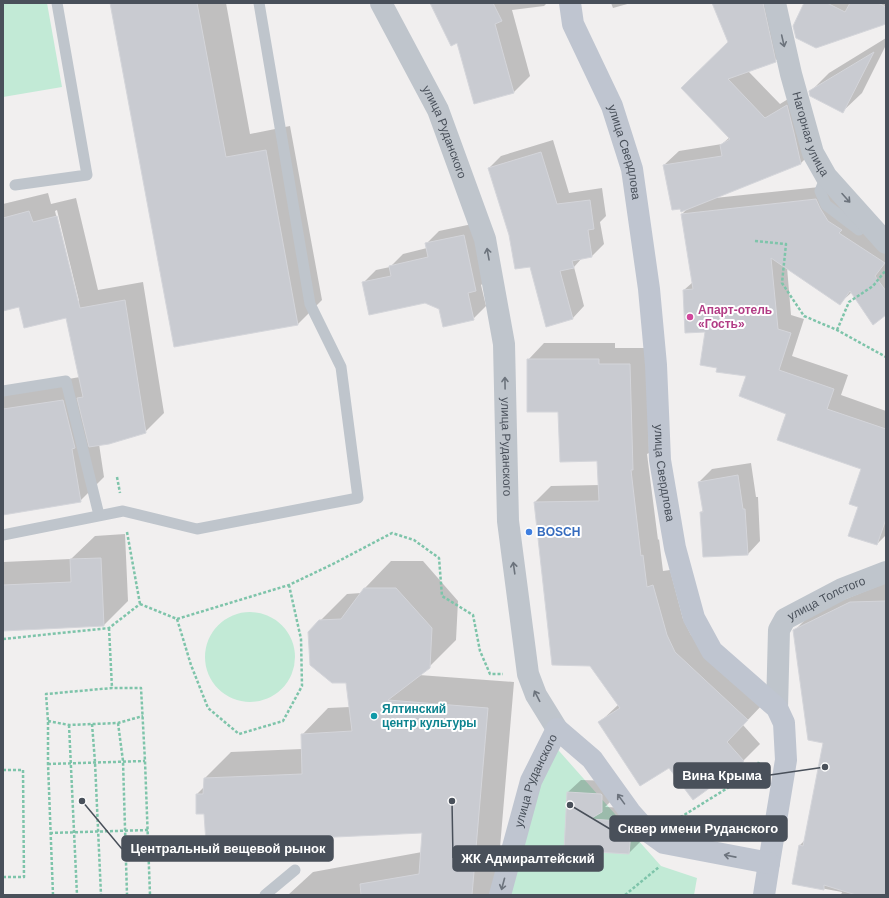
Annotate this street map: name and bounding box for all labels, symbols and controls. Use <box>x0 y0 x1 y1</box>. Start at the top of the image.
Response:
one-way arrow <box>780 34 788 47</box>
street label: улица Руданского <box>419 83 469 181</box>
street label: Нагорная улица <box>789 90 832 179</box>
street label: улица Свердлова <box>605 103 643 201</box>
one-way arrow <box>841 193 851 203</box>
one-way arrow <box>483 248 491 261</box>
place label: Апарт-отель «Гость» <box>698 303 772 331</box>
marker: Апарт-отель «Гость» <box>685 312 695 322</box>
one-way arrow <box>501 377 508 390</box>
street label: улица Руданского <box>498 397 514 497</box>
street label: улица Свердлова <box>652 424 677 523</box>
place label: BOSCH <box>537 525 580 539</box>
marker: BOSCH <box>524 527 534 537</box>
one-way arrow <box>510 562 518 575</box>
street label: улица Толстого <box>785 573 868 623</box>
one-way arrow <box>533 690 540 702</box>
place label: Ялтинский центр культуры <box>382 702 477 730</box>
marker: Ялтинский центр культуры <box>369 711 379 721</box>
street label: улица Руданского <box>512 732 560 829</box>
callout: Вина Крыма <box>674 763 770 788</box>
text: Вина Крыма <box>682 768 763 783</box>
one-way arrow <box>617 794 625 805</box>
callout: Сквер имени Руданского <box>610 816 787 841</box>
text: Сквер имени Руданского <box>618 821 778 836</box>
callout: Центральный вещевой рынок <box>122 836 333 861</box>
text: Центральный вещевой рынок <box>130 841 326 856</box>
callout: ЖК Адмиралтейский <box>453 846 603 871</box>
text: ЖК Адмиралтейский <box>460 851 595 866</box>
one-way arrow <box>724 851 737 859</box>
one-way arrow <box>499 877 506 890</box>

